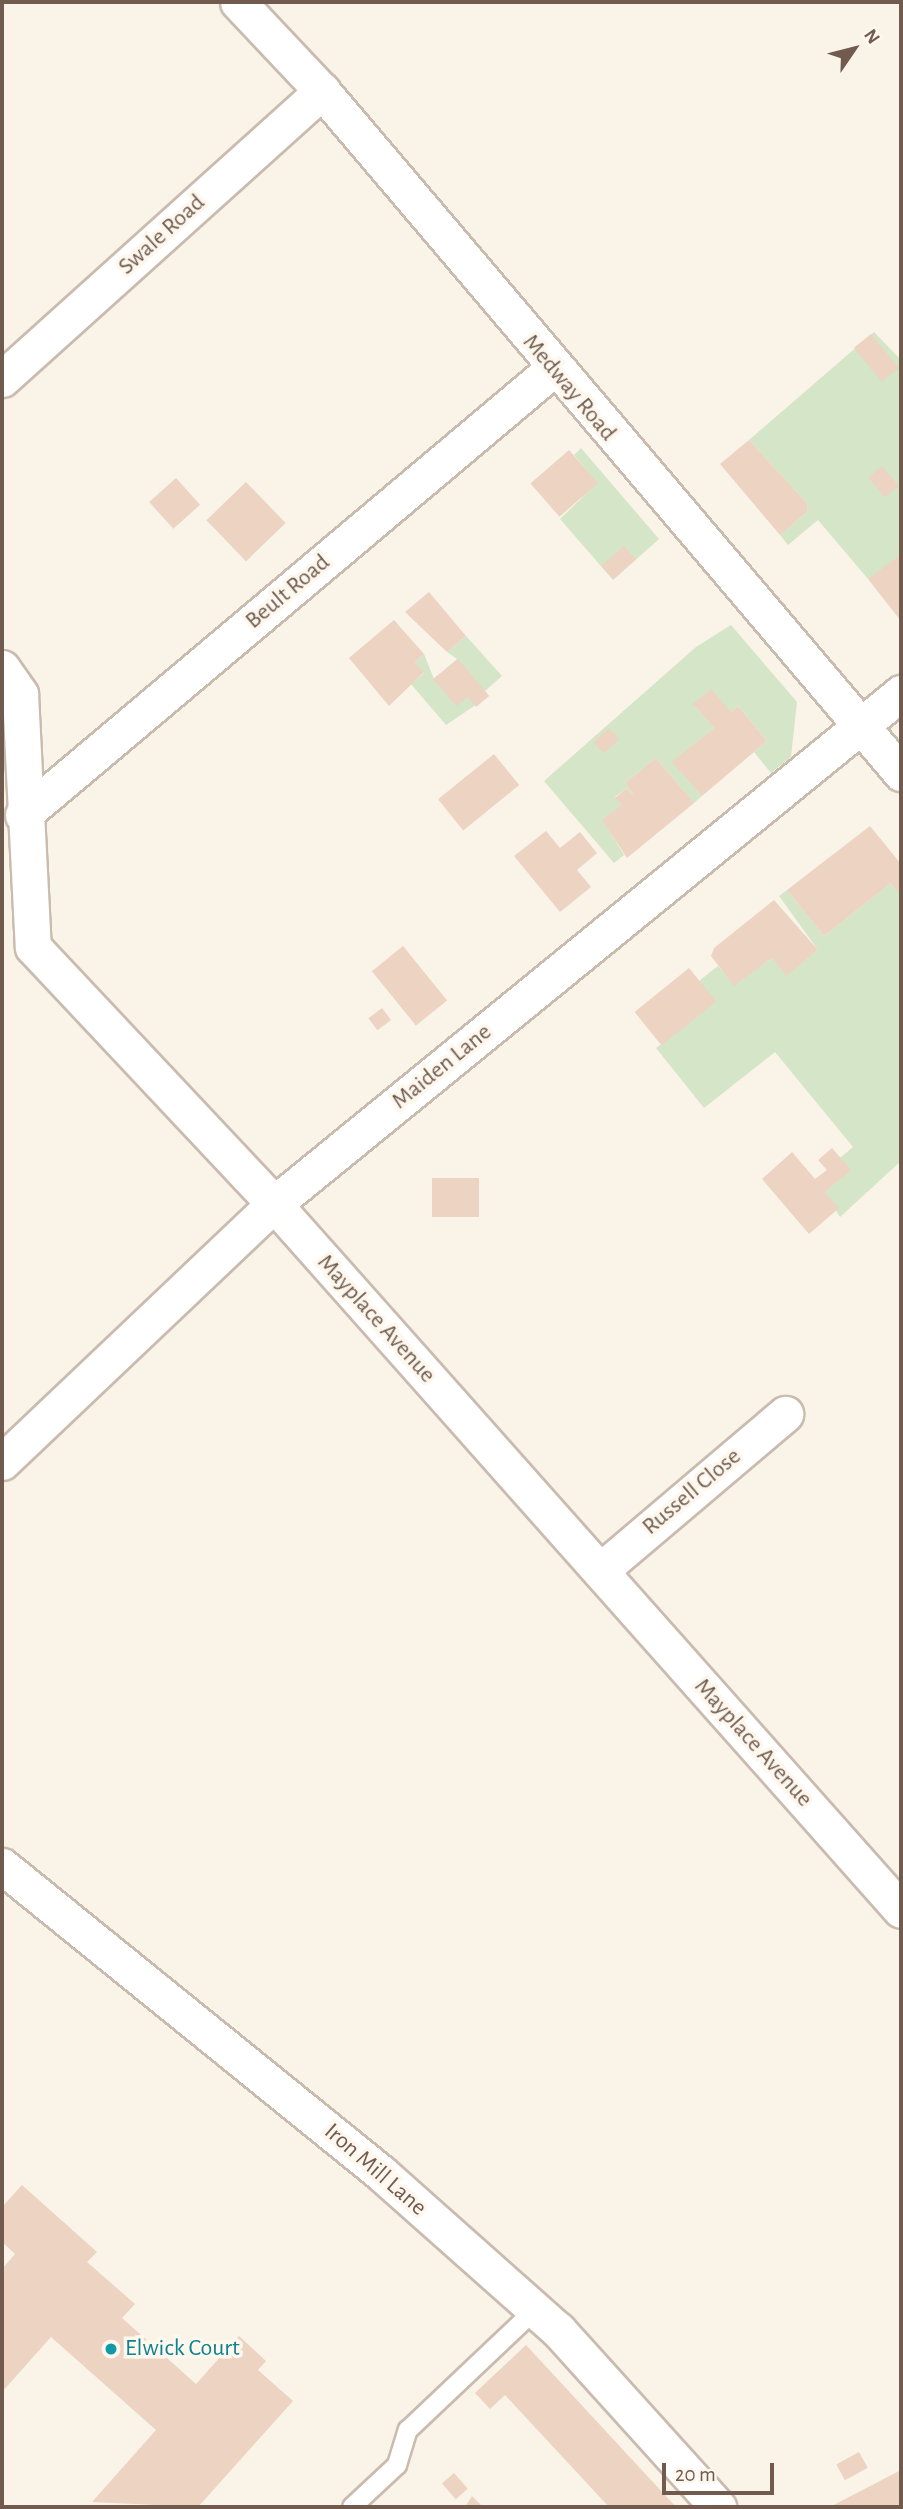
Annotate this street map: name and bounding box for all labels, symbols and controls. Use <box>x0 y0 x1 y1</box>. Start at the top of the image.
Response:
north arrow <box>819 14 889 84</box>
text: N <box>860 26 883 48</box>
street label: Swale Road <box>113 189 211 281</box>
street label: Medway Road <box>516 329 622 447</box>
street label: Beult Road <box>240 548 336 636</box>
street label: Maiden Lane <box>386 1018 498 1116</box>
street label: Mayplace Avenue <box>311 1249 441 1389</box>
street label: Russell Close <box>637 1442 747 1542</box>
street label: Mayplace Avenue <box>688 1673 818 1813</box>
street label: Iron Mill Lane <box>318 2118 432 2222</box>
place label: Elwick Court <box>125 2335 240 2363</box>
marker: Elwick Court <box>103 2341 119 2357</box>
scale bar <box>665 2450 777 2494</box>
text: 20 m <box>675 2464 716 2485</box>

